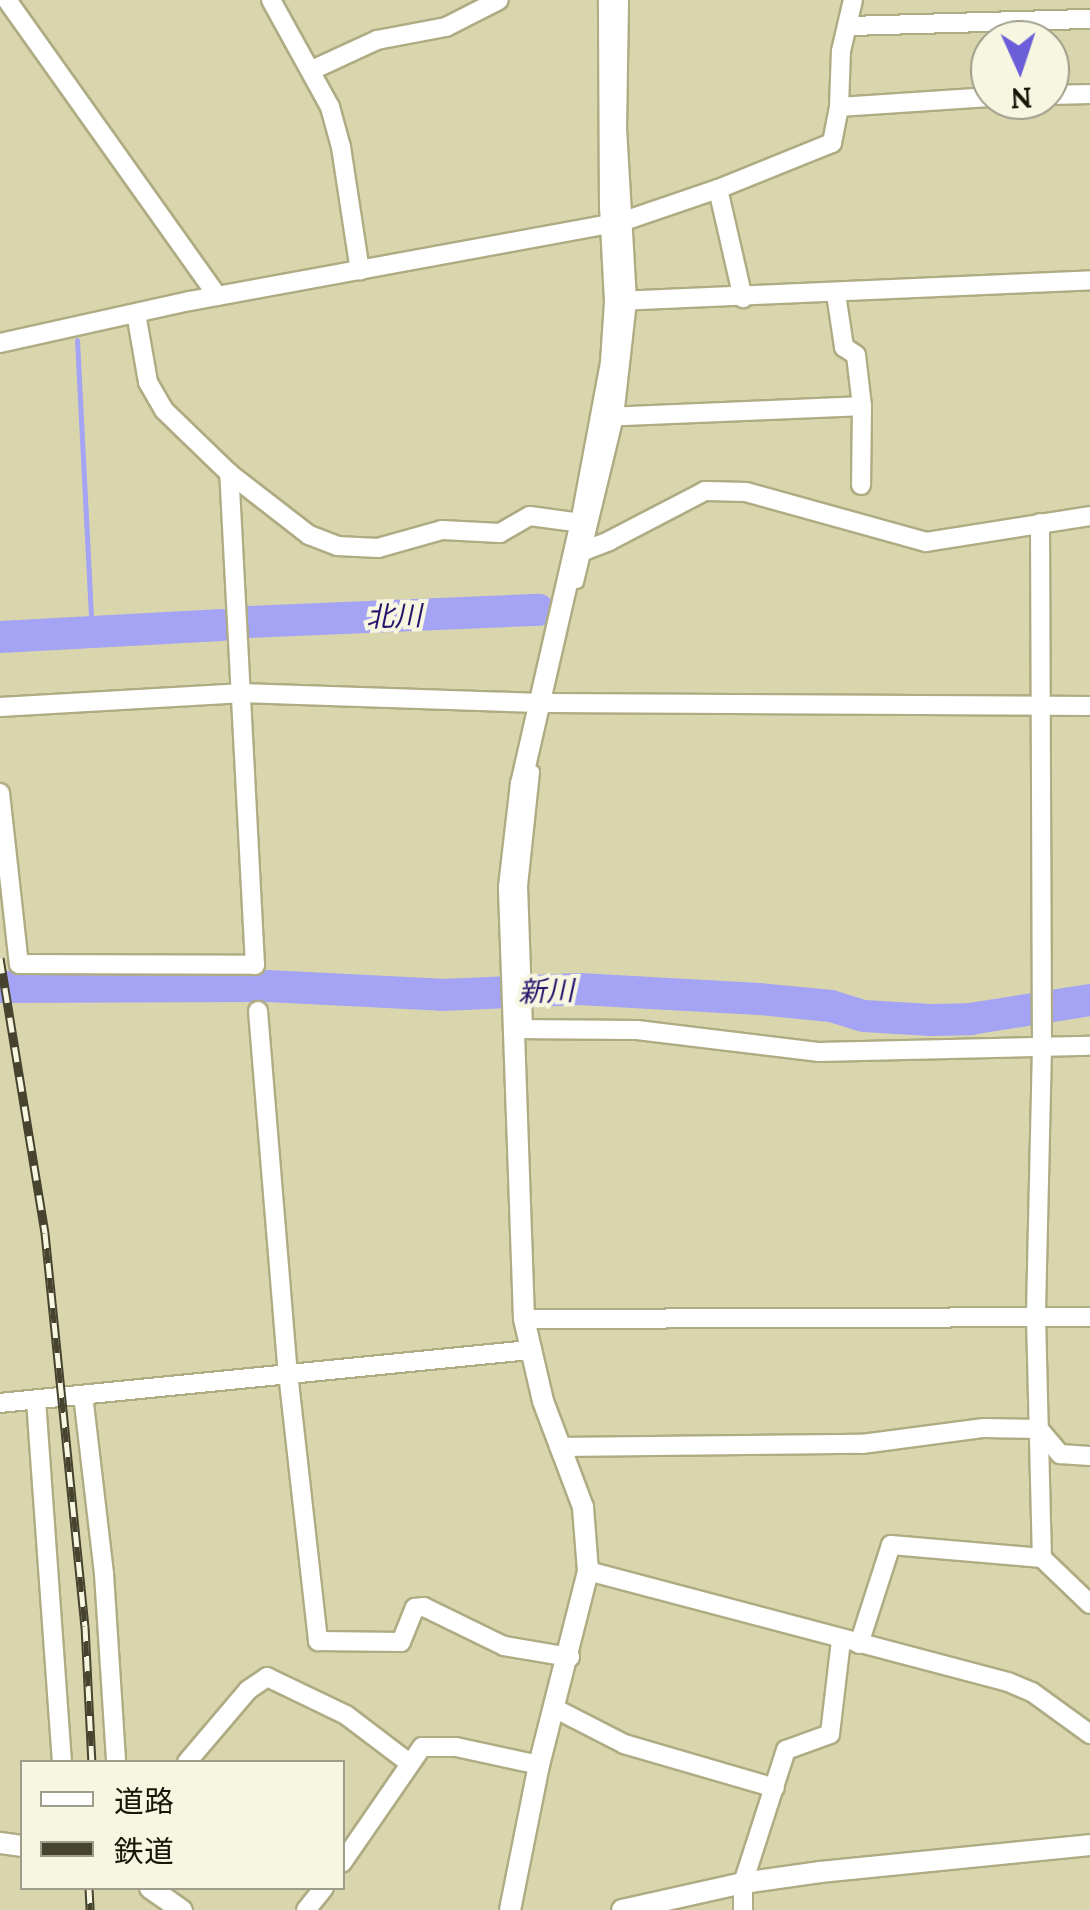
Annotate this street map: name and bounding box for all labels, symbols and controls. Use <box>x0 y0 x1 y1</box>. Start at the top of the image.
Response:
north arrow <box>970 20 1070 120</box>
text: N <box>1010 79 1033 117</box>
water label: 北川 <box>365 598 423 634</box>
water label: 新川 <box>517 973 575 1009</box>
legend <box>20 1760 345 1890</box>
text: 道路 <box>114 1782 174 1820</box>
text: 鉄道 <box>114 1832 174 1870</box>

